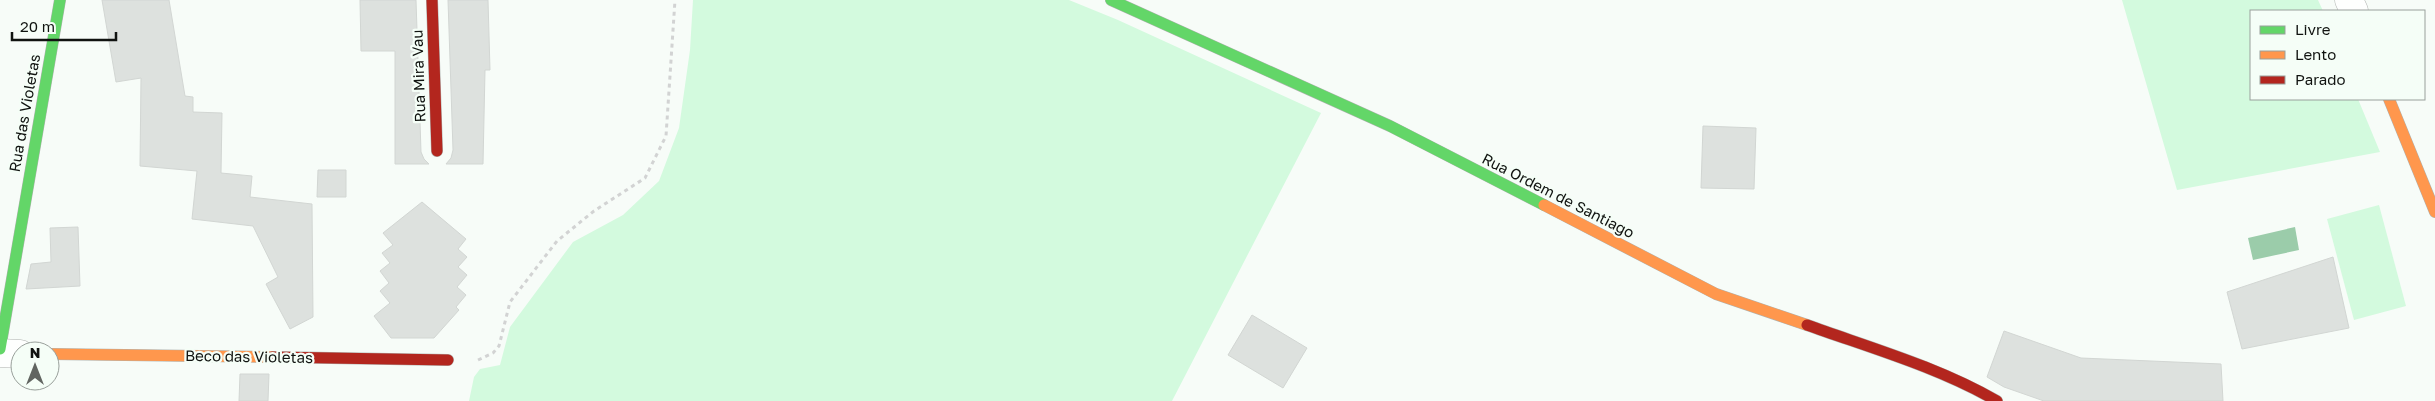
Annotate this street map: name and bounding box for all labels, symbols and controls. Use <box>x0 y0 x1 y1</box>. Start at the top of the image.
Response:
scale bar <box>12 10 116 42</box>
legend <box>2250 10 2425 100</box>
text: 20 m <box>20 17 55 35</box>
text: Livre <box>2295 20 2331 38</box>
street label: Rua Mira Vau <box>407 29 429 123</box>
text: Lento <box>2295 45 2336 63</box>
street label: Rua das Violetas <box>5 52 43 173</box>
text: Parado <box>2295 70 2346 88</box>
street label: Rua Ordem de Santiago <box>1479 149 1638 241</box>
north arrow <box>10 341 60 391</box>
text: N <box>30 344 40 361</box>
street label: Beco das Violetas <box>185 346 313 366</box>

